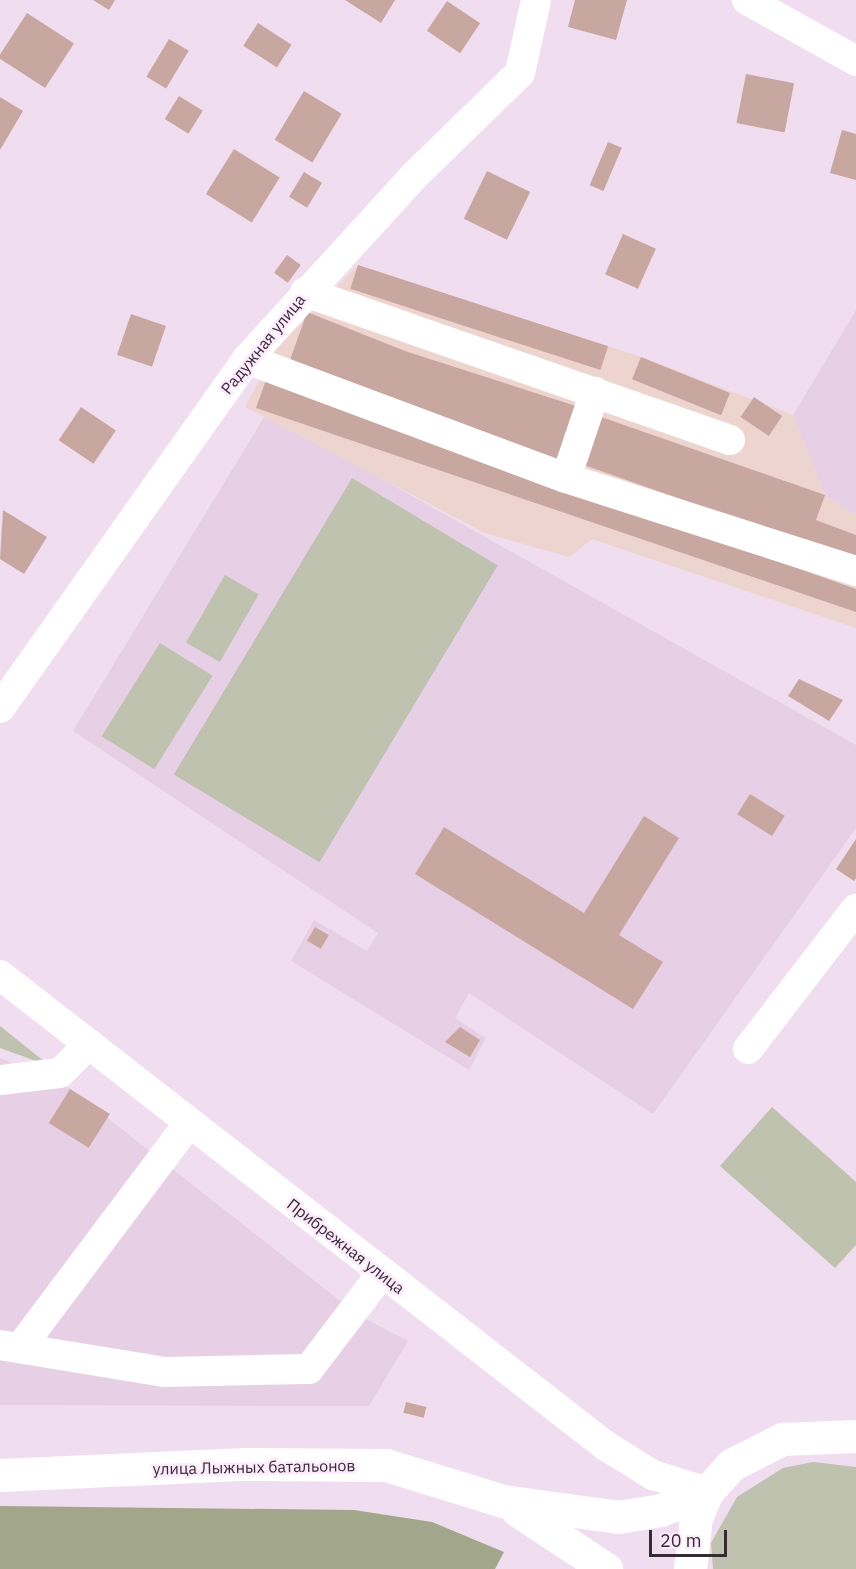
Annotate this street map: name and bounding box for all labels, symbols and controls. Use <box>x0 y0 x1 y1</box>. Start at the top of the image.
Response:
street label: Радужная улица <box>217 290 309 398</box>
street label: Прибрежная улица <box>284 1194 408 1298</box>
street label: улица Лыжных батальонов <box>152 1456 356 1478</box>
scale bar <box>652 1518 730 1556</box>
text: 20 m <box>660 1529 702 1552</box>

